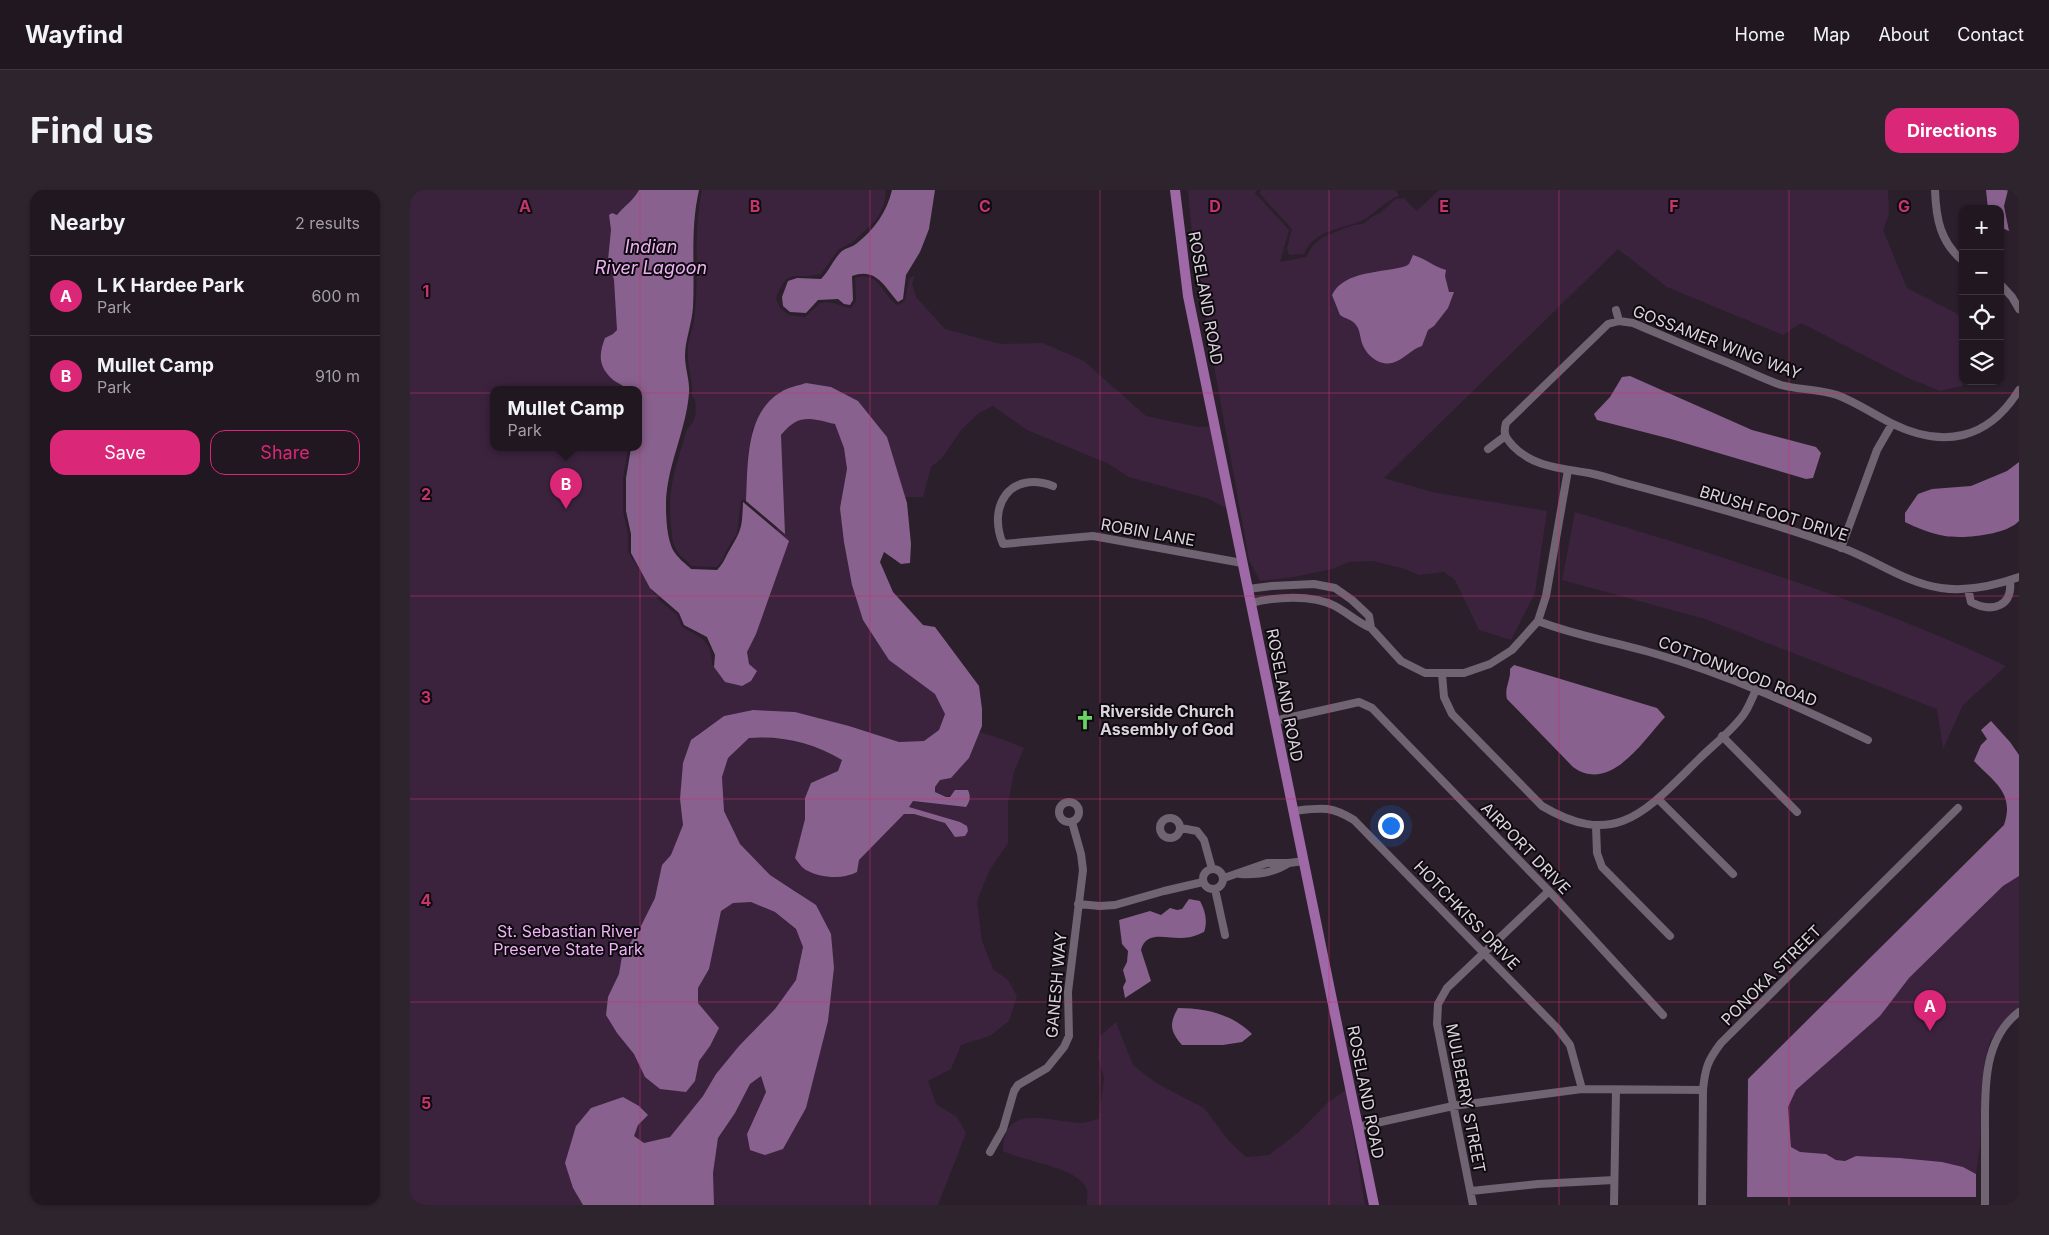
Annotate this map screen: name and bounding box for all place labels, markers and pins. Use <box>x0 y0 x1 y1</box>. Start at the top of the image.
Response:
pin: B <box>550 468 582 509</box>
place label: Riverside Church Assembly of God <box>1100 701 1234 739</box>
church icon: Riverside Church Assembly of God <box>1074 709 1096 731</box>
pin: A <box>1914 990 1946 1031</box>

